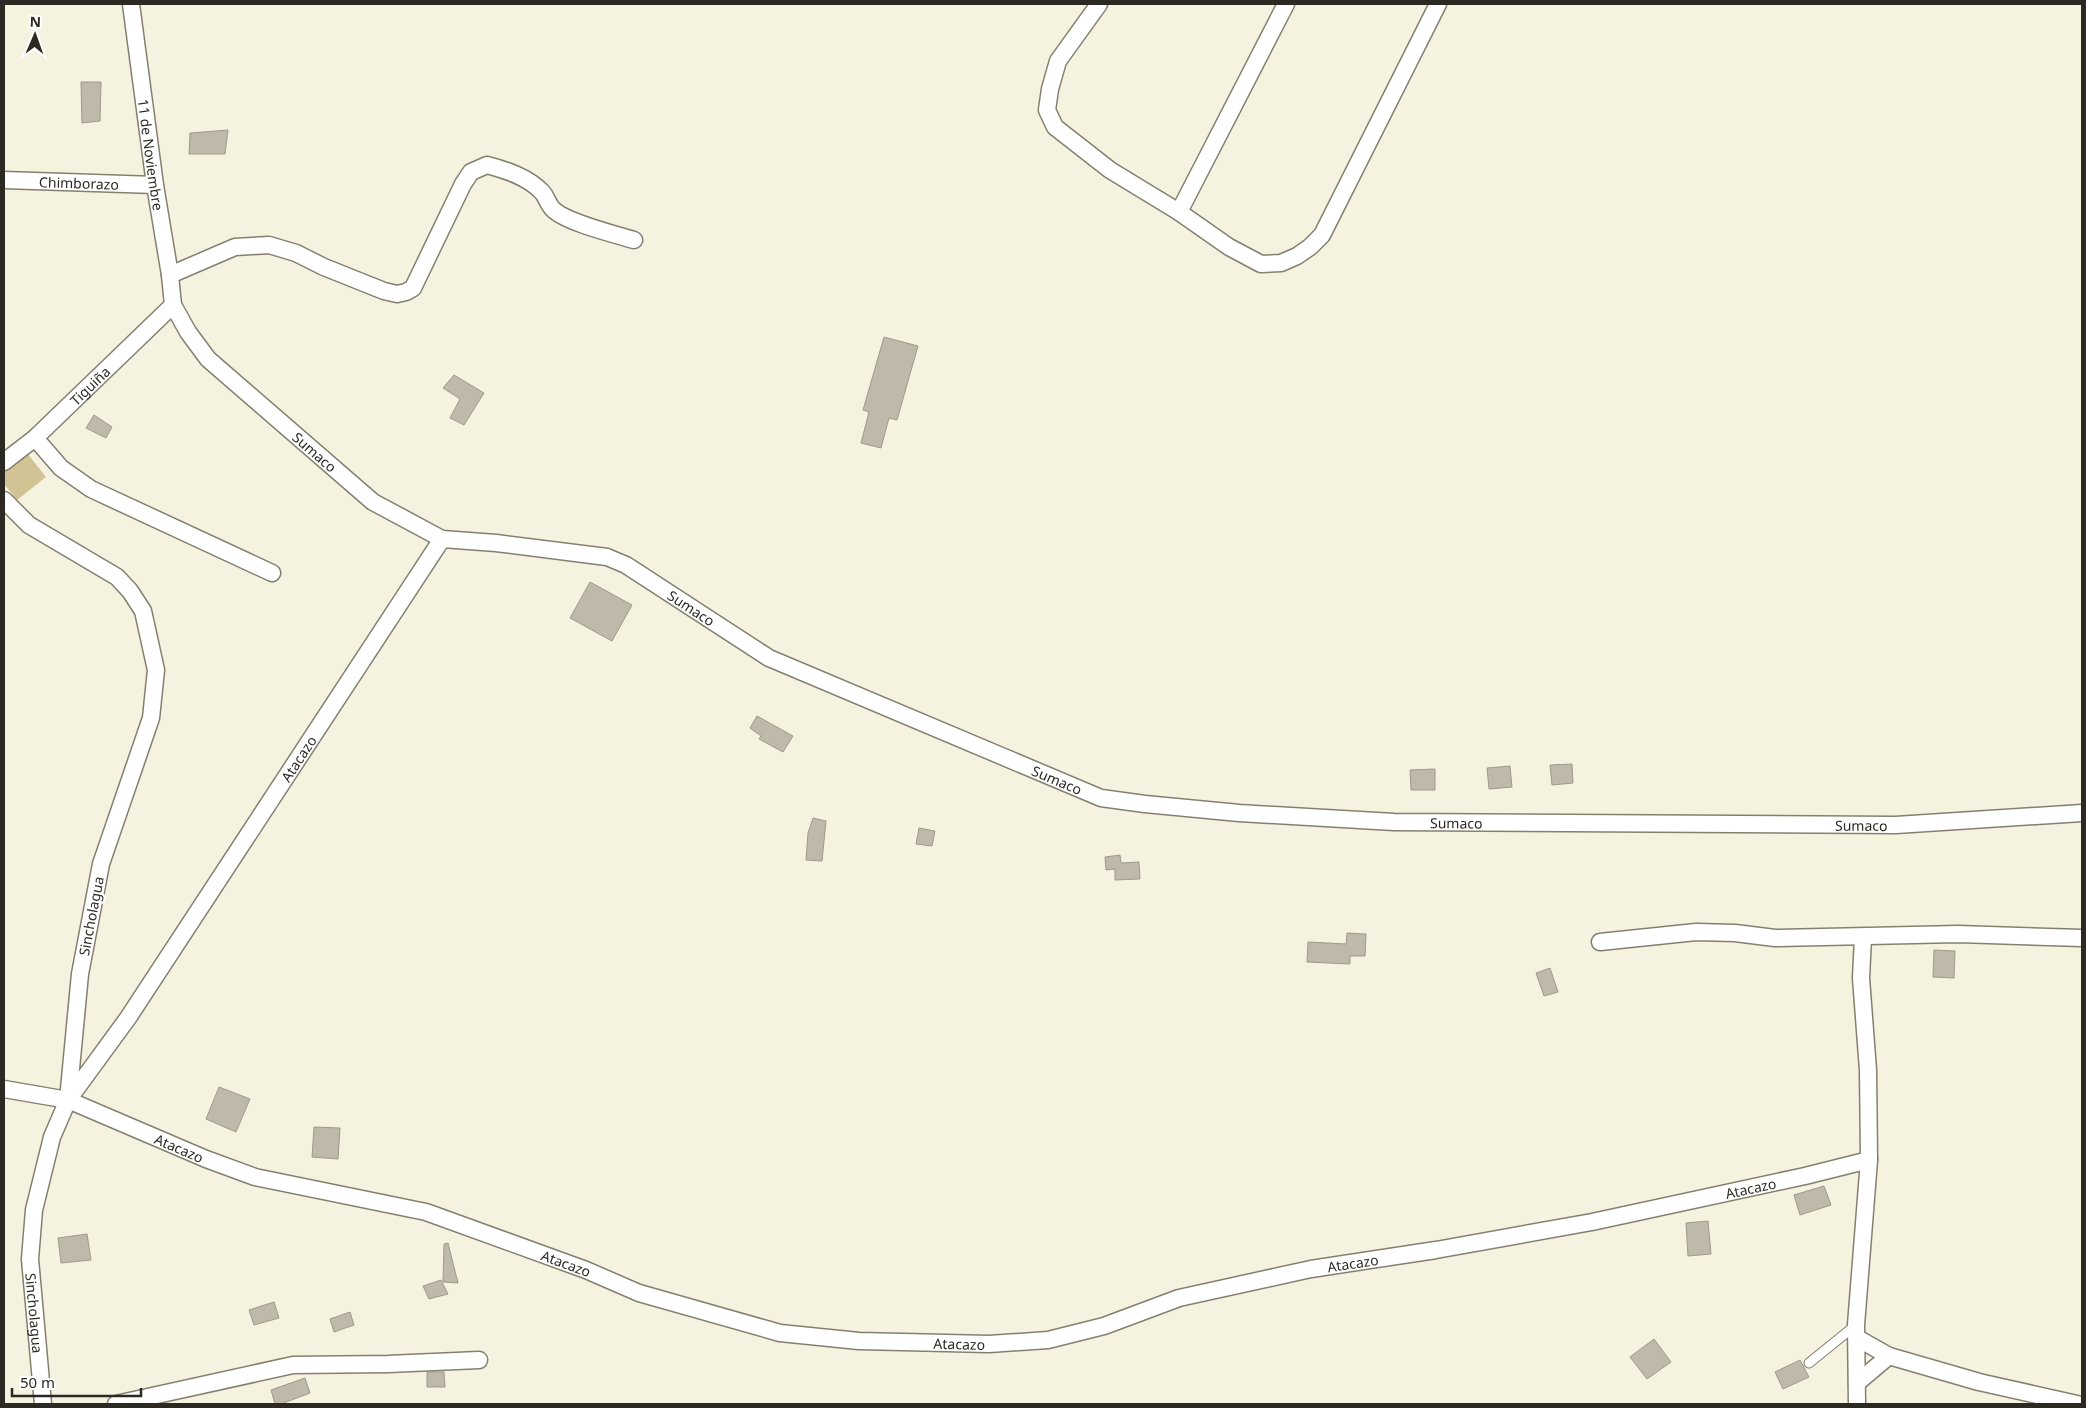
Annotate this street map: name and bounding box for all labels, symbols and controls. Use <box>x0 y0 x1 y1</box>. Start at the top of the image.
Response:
north arrow <box>10 10 60 60</box>
text: N <box>29 12 41 31</box>
street label: 11 de Noviembre <box>134 98 169 212</box>
street label: Chimborazo <box>39 172 119 193</box>
street label: Tiguiña <box>65 362 114 409</box>
street label: Sumaco <box>289 427 341 476</box>
street label: Sumaco <box>664 585 719 630</box>
street label: Atacazo <box>276 732 320 785</box>
street label: Sumaco <box>1029 761 1085 798</box>
street label: Sumaco <box>1430 813 1483 832</box>
street label: Sumaco <box>1835 815 1888 834</box>
street label: Sincholagua <box>74 875 108 957</box>
street label: Atacazo <box>152 1129 207 1166</box>
street label: Atacazo <box>1723 1173 1778 1202</box>
street label: Atacazo <box>539 1245 594 1281</box>
street label: Atacazo <box>1326 1249 1380 1276</box>
street label: Sincholagua <box>22 1272 48 1354</box>
street label: Atacazo <box>933 1333 985 1353</box>
scale bar <box>12 1366 141 1398</box>
text: 50 m <box>20 1372 55 1392</box>

